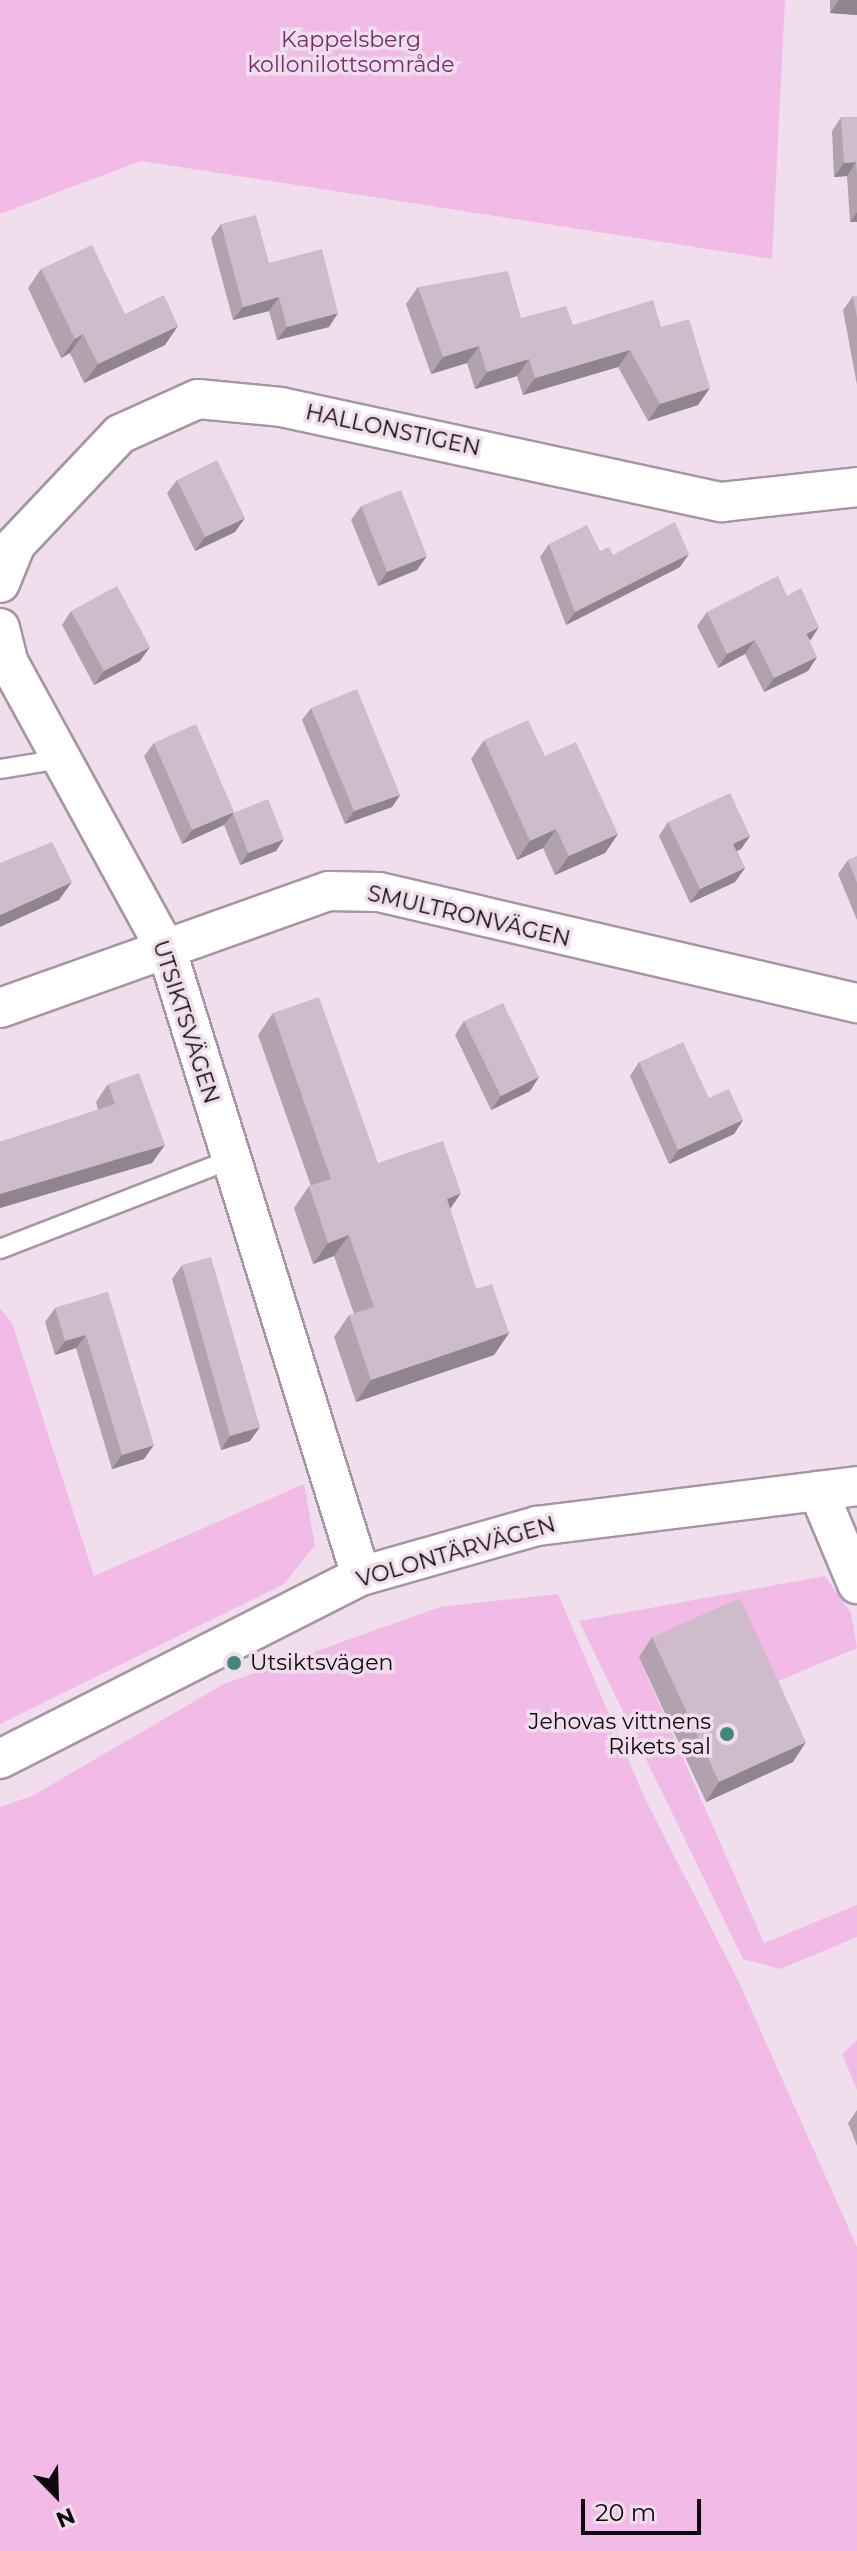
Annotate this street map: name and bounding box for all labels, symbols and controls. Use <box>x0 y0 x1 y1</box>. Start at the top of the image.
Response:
park label: Kappelsberg kollonilottsområde <box>247 26 455 78</box>
street label: HALLONSTIGEN <box>303 399 483 461</box>
street label: SMULTRONVÄGEN <box>365 880 573 952</box>
street label: UTSIKTSVÄGEN <box>147 937 225 1107</box>
street label: VOLONTÄRVÄGEN <box>354 1511 558 1593</box>
place label: Utsiktsvägen <box>250 1650 393 1676</box>
marker: Utsiktsvägen <box>225 1654 243 1672</box>
place label: Jehovas vittnens Rikets sal <box>528 1708 711 1760</box>
marker: Jehovas vittnens Rikets sal <box>718 1725 736 1743</box>
north arrow <box>16 2455 96 2535</box>
scale bar <box>585 2483 705 2533</box>
text: 20 m <box>595 2498 656 2527</box>
text: N <box>52 2502 79 2533</box>

